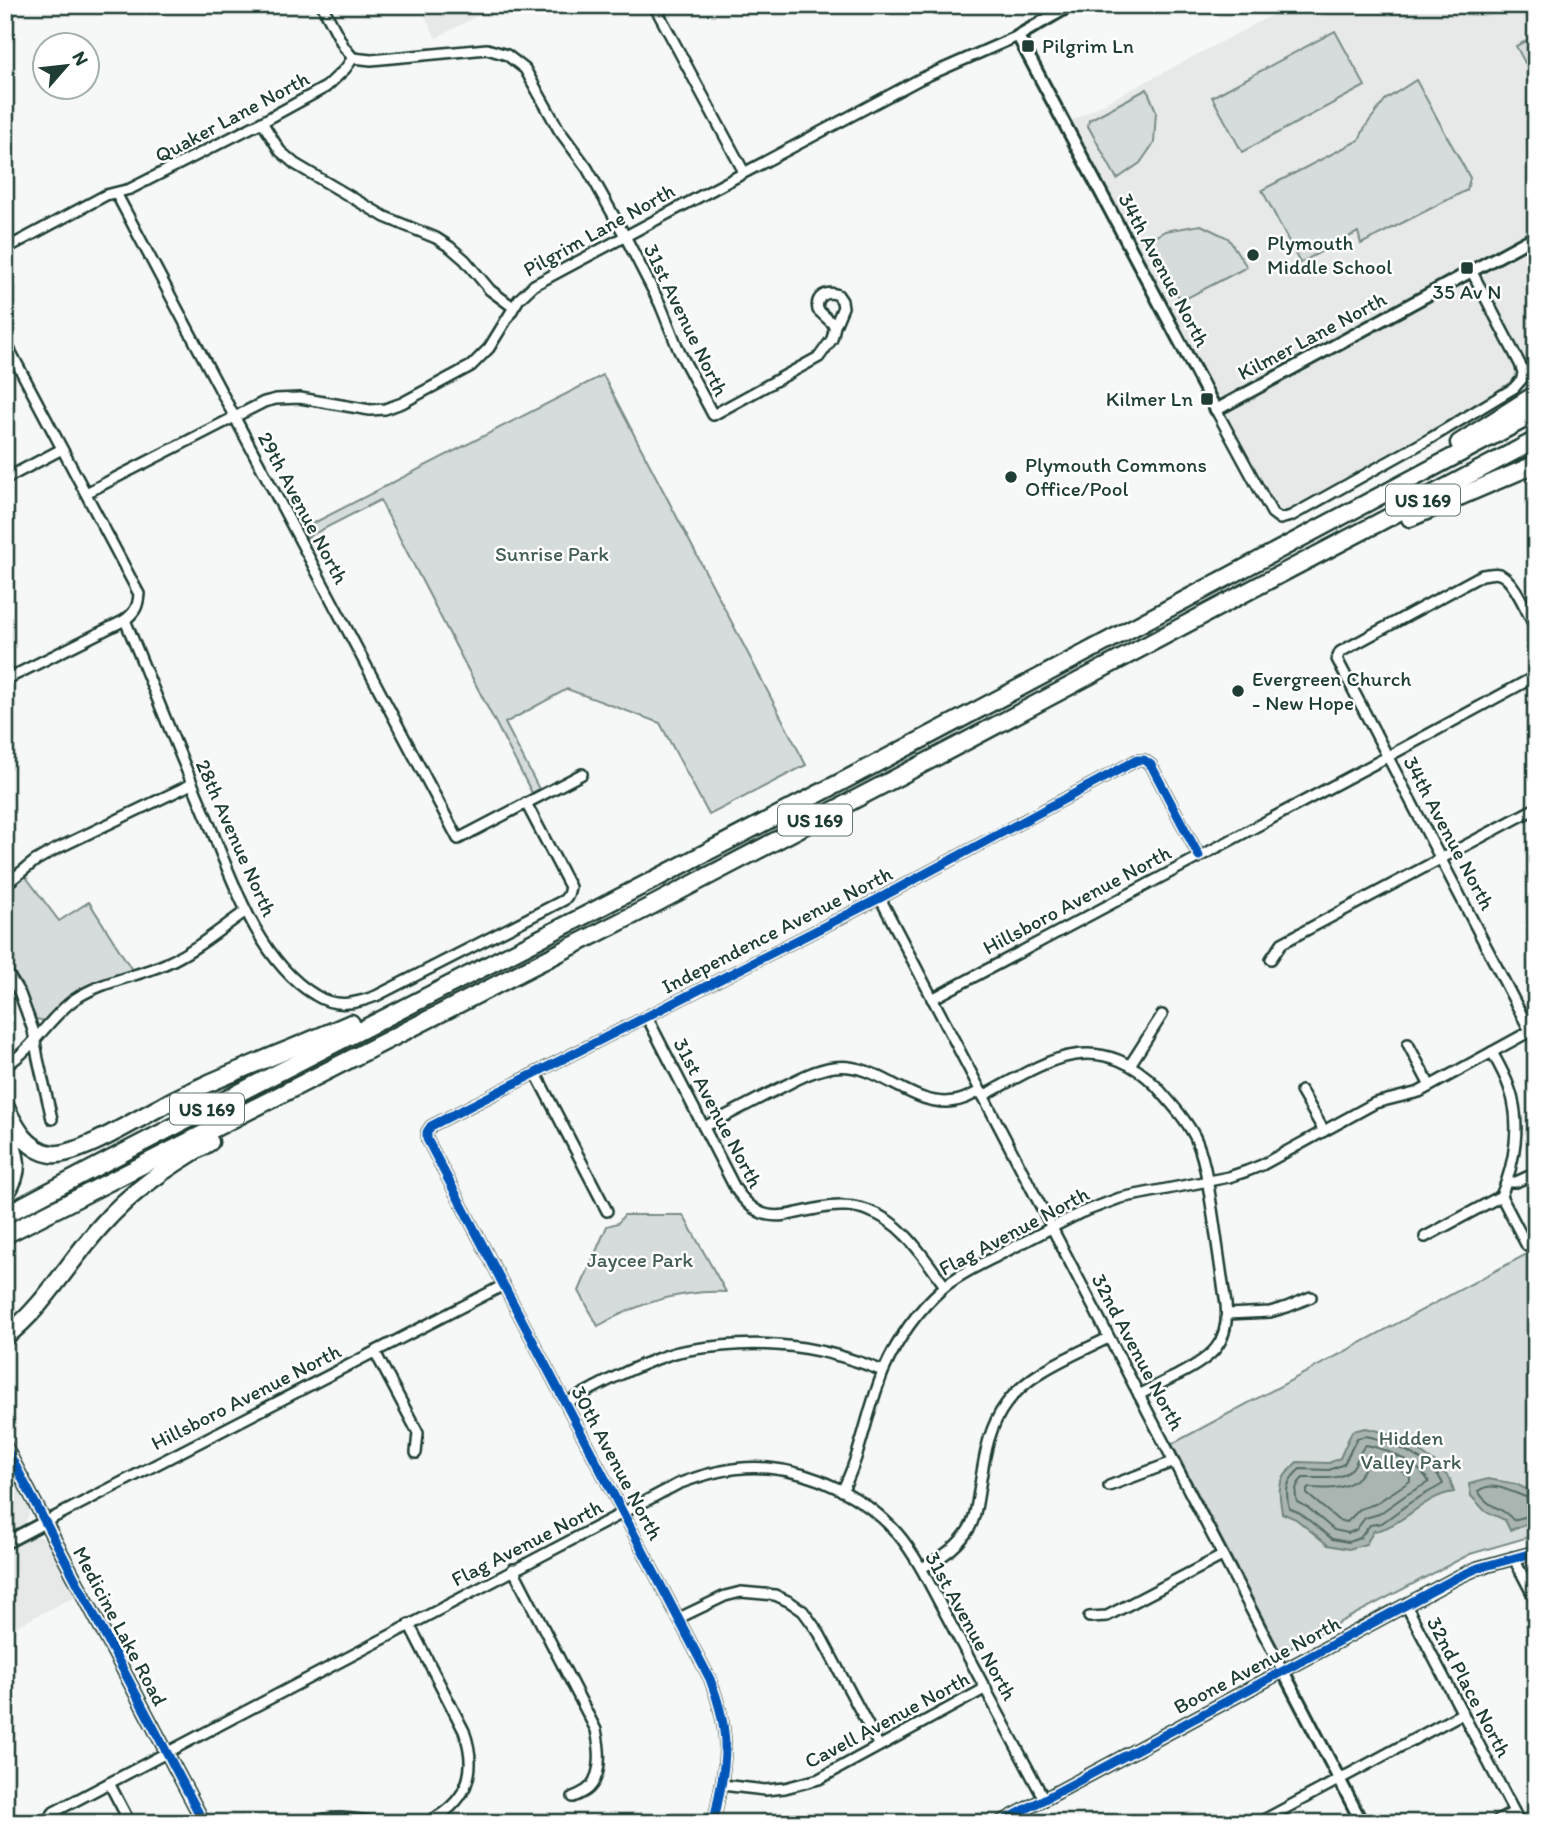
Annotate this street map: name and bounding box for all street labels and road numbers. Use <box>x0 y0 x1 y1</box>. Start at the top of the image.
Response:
street label: Quaker Lane North <box>150 65 313 168</box>
street label: Pilgrim Lane North <box>519 177 679 282</box>
street label: 34th Avenue North <box>1113 188 1216 352</box>
street label: 31st Avenue North <box>639 239 734 401</box>
street label: Kilmer Lane North <box>1233 286 1391 385</box>
street label: 29th Avenue North <box>253 427 354 589</box>
road number: US 169 <box>1386 485 1460 516</box>
street label: 34th Avenue North <box>1398 751 1501 915</box>
street label: 28th Avenue North <box>191 755 283 921</box>
road number: US 169 <box>778 804 852 835</box>
street label: Hillsboro Avenue North <box>978 839 1176 960</box>
street label: Independence Avenue North <box>657 860 896 999</box>
street label: 31st Avenue North <box>668 1033 769 1193</box>
road number: US 169 <box>170 1093 244 1124</box>
street label: Flag Avenue North <box>934 1180 1094 1281</box>
street label: 32nd Avenue North <box>1087 1269 1191 1435</box>
street label: Hillsboro Avenue North <box>147 1338 345 1455</box>
street label: 30th Avenue North <box>566 1381 669 1545</box>
street label: Flag Avenue North <box>447 1493 607 1591</box>
street label: Medicine Lake Road <box>68 1542 173 1710</box>
street label: 31st Avenue North <box>920 1547 1023 1705</box>
street label: Boone Avenue North <box>1169 1610 1344 1719</box>
street label: 32nd Place North <box>1422 1612 1517 1762</box>
street label: Cavell Avenue North <box>800 1665 974 1774</box>

